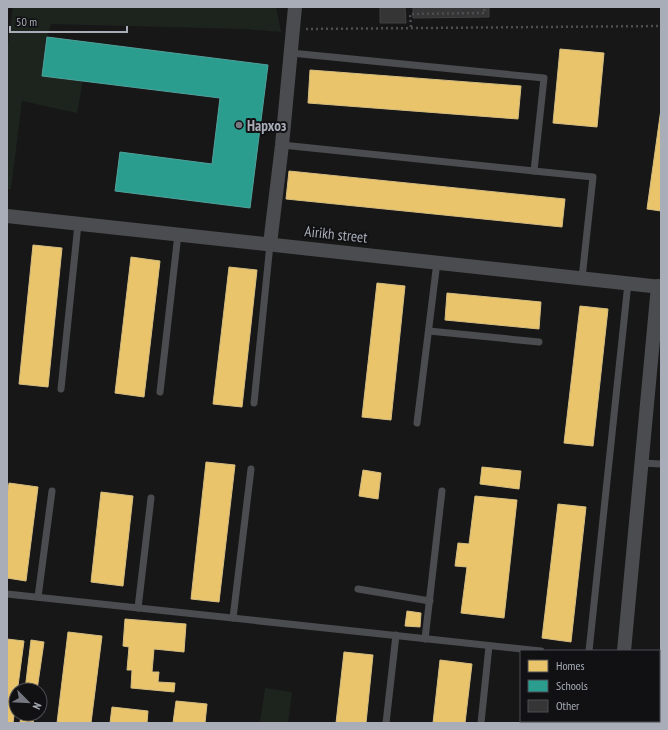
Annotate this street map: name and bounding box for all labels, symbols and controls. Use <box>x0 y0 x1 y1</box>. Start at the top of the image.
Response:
scale bar <box>10 8 127 34</box>
text: 50 m <box>16 14 37 29</box>
place label: Нархоз <box>247 116 286 135</box>
marker: Нархоз <box>234 120 244 130</box>
street label: Airikh street <box>304 221 368 247</box>
legend <box>520 650 660 722</box>
text: Homes <box>556 658 584 673</box>
text: Schools <box>556 678 588 693</box>
north arrow <box>8 682 48 722</box>
text: Other <box>556 698 580 713</box>
text: N <box>30 701 45 712</box>

